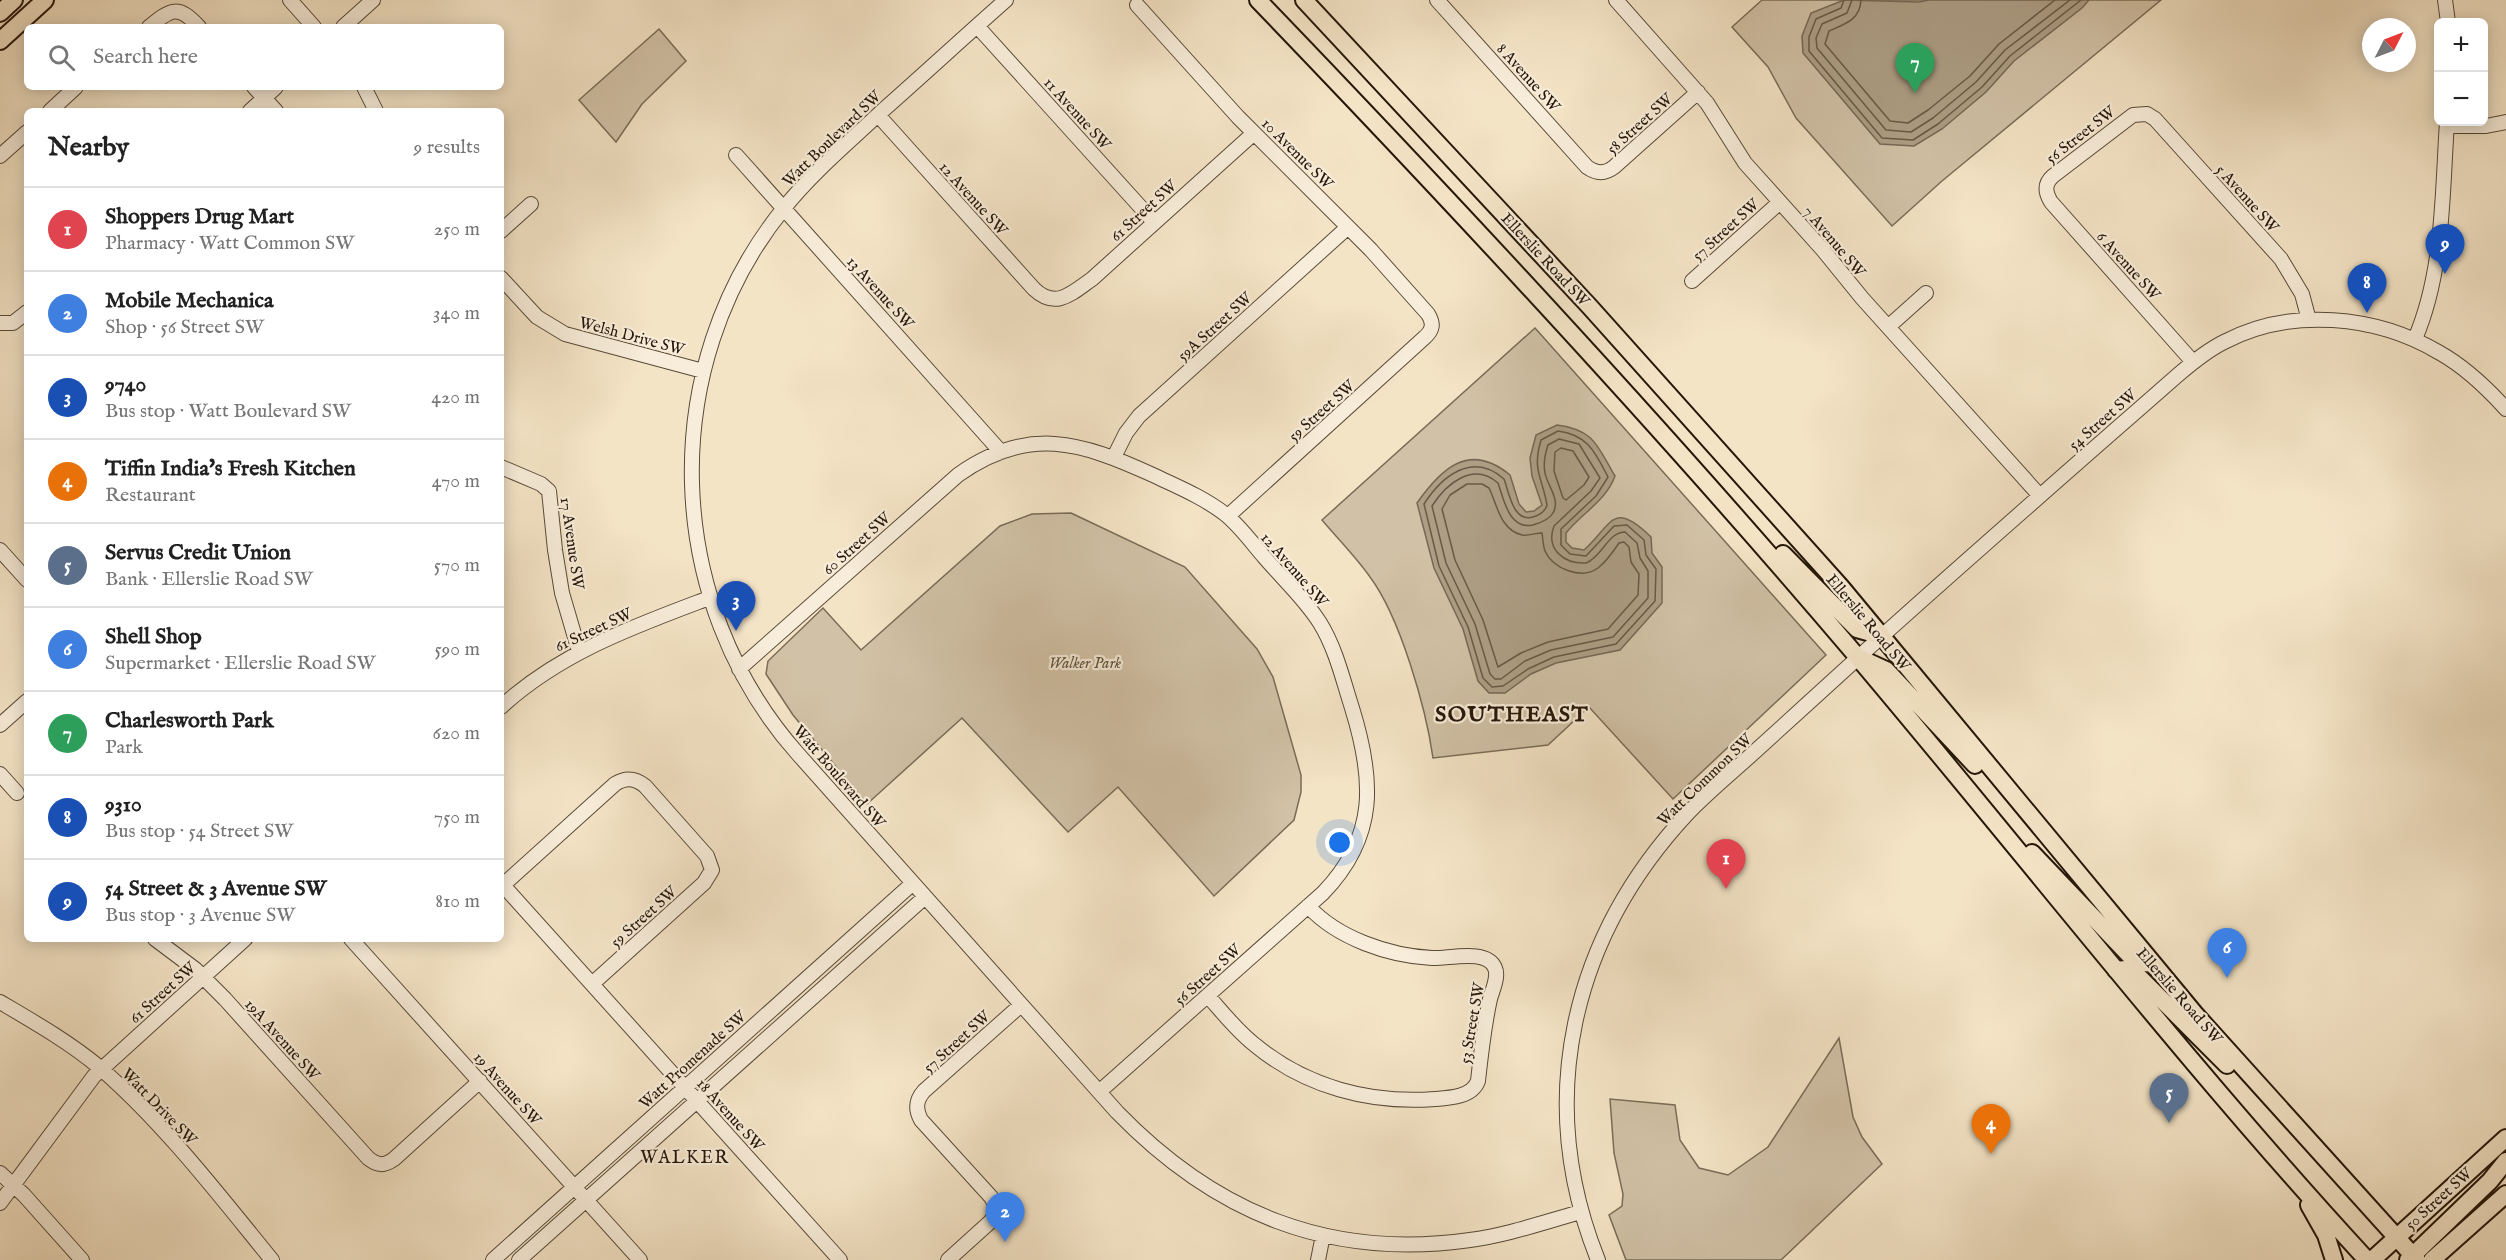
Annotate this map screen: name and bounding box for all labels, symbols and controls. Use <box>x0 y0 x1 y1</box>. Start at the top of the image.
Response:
north arrow <box>2362 18 2416 72</box>
map controls <box>2434 18 2488 126</box>
button: + <box>2434 18 2488 72</box>
search box <box>24 24 504 90</box>
street label: 8 Avenue SW <box>1491 40 1564 117</box>
icon: search <box>45 41 78 74</box>
text: Search here <box>93 43 198 71</box>
pin: 7 <box>1896 44 1934 93</box>
button: − <box>2434 72 2488 126</box>
street label: 11 Avenue SW <box>1039 74 1115 155</box>
street label: Watt Boulevard SW <box>779 87 887 192</box>
street label: 58 Street SW <box>1603 89 1678 159</box>
street label: 56 Street SW <box>2042 102 2121 169</box>
street label: 10 Avenue SW <box>1257 114 1337 195</box>
text: Nearby <box>48 131 129 164</box>
text: 9 results <box>414 135 480 160</box>
street label: 12 Avenue SW <box>934 158 1011 241</box>
street label: 5 Avenue SW <box>2211 161 2283 238</box>
street label: 61 Street SW <box>1107 176 1182 247</box>
street label: 57 Street SW <box>1689 195 1765 266</box>
text: Shoppers Drug Mart <box>105 203 294 231</box>
street label: 7 Avenue SW <box>1798 203 1870 283</box>
street label: Ellerslie Road SW <box>1496 209 1594 312</box>
text: 1 <box>64 217 71 242</box>
text: 250 m <box>434 217 480 242</box>
pin: 9 <box>2426 224 2464 274</box>
street label: 6 Avenue SW <box>2091 228 2164 306</box>
text: Pharmacy · Watt Common SW <box>105 231 354 256</box>
street label: 13 Avenue SW <box>842 253 918 334</box>
pin: 8 <box>2348 264 2386 313</box>
text: Mobile Mechanica <box>105 287 273 315</box>
street label: 59A Street SW <box>1174 288 1257 366</box>
text: 2 <box>63 301 72 326</box>
text: 340 m <box>433 301 480 326</box>
street label: Welsh Drive SW <box>577 313 687 361</box>
text: Shop · 56 Street SW <box>105 315 264 340</box>
text: 9740 <box>105 371 146 399</box>
street label: 59 Street SW <box>1285 376 1360 447</box>
text: 3 <box>64 385 71 410</box>
text: 420 m <box>431 385 480 410</box>
street label: 54 Street SW <box>2065 385 2142 456</box>
text: Bus stop · Watt Boulevard SW <box>105 399 351 424</box>
text: Tiffin India's Fresh Kitchen <box>105 455 356 483</box>
text: 4 <box>63 469 72 494</box>
text: 470 m <box>432 469 480 494</box>
text: Restaurant <box>105 483 196 508</box>
street label: 17 Avenue SW <box>555 496 587 591</box>
street label: 60 Street SW <box>819 508 896 580</box>
street label: 12 Avenue SW <box>1255 529 1332 612</box>
text: Servus Credit Union <box>105 539 291 567</box>
text: 5 <box>64 553 71 578</box>
text: 570 m <box>434 553 480 578</box>
text: Bank · Ellerslie Road SW <box>105 567 313 592</box>
street label: Ellerslie Road SW <box>1821 570 1915 677</box>
pin: 3 <box>716 582 756 631</box>
street label: 61 Street SW <box>552 604 636 657</box>
text: Shell Shop <box>105 623 202 651</box>
text: 6 <box>63 637 72 662</box>
text: 590 m <box>434 637 480 662</box>
text: Supermarket · Ellerslie Road SW <box>105 651 376 676</box>
park label: Walker Park <box>1049 654 1122 674</box>
district label: SOUTHEAST <box>1435 701 1589 729</box>
text: Charlesworth Park <box>105 707 274 735</box>
text: 7 <box>63 721 72 746</box>
text: 620 m <box>433 721 480 746</box>
street label: Watt Boulevard SW <box>788 722 889 834</box>
street label: Watt Common SW <box>1654 730 1758 831</box>
text: Park <box>105 735 143 760</box>
text: 9310 <box>105 791 142 819</box>
text: 8 <box>64 805 71 830</box>
text: 750 m <box>434 805 480 830</box>
text: Bus stop · 54 Street SW <box>105 819 293 844</box>
your location <box>1325 828 1354 857</box>
pin: 1 <box>1706 840 1746 889</box>
text: 54 Street & 3 Avenue SW <box>105 875 327 903</box>
street label: 59 Street SW <box>607 882 682 953</box>
text: 9 <box>63 889 72 914</box>
text: 810 m <box>435 889 480 914</box>
text: Bus stop · 3 Avenue SW <box>105 903 295 928</box>
pin: 6 <box>2208 928 2246 978</box>
street label: 56 Street SW <box>1171 940 1246 1011</box>
street label: Ellerslie Road SW <box>2131 944 2226 1049</box>
street label: 61 Street SW <box>126 958 201 1029</box>
street label: 53 Street SW <box>1456 981 1490 1065</box>
street label: 19A Avenue SW <box>240 995 324 1086</box>
street label: Watt Promenade SW <box>636 1007 752 1114</box>
street label: 57 Street SW <box>920 1007 996 1078</box>
street label: 19 Avenue SW <box>468 1048 545 1131</box>
street label: Watt Drive SW <box>117 1065 201 1151</box>
pin: 5 <box>2150 1074 2188 1123</box>
street label: 18 Avenue SW <box>691 1075 768 1157</box>
pin: 4 <box>1972 1104 2010 1154</box>
district label: WALKER <box>640 1147 730 1170</box>
street label: 50 Street SW <box>2402 1164 2478 1235</box>
pin: 2 <box>986 1192 1024 1242</box>

